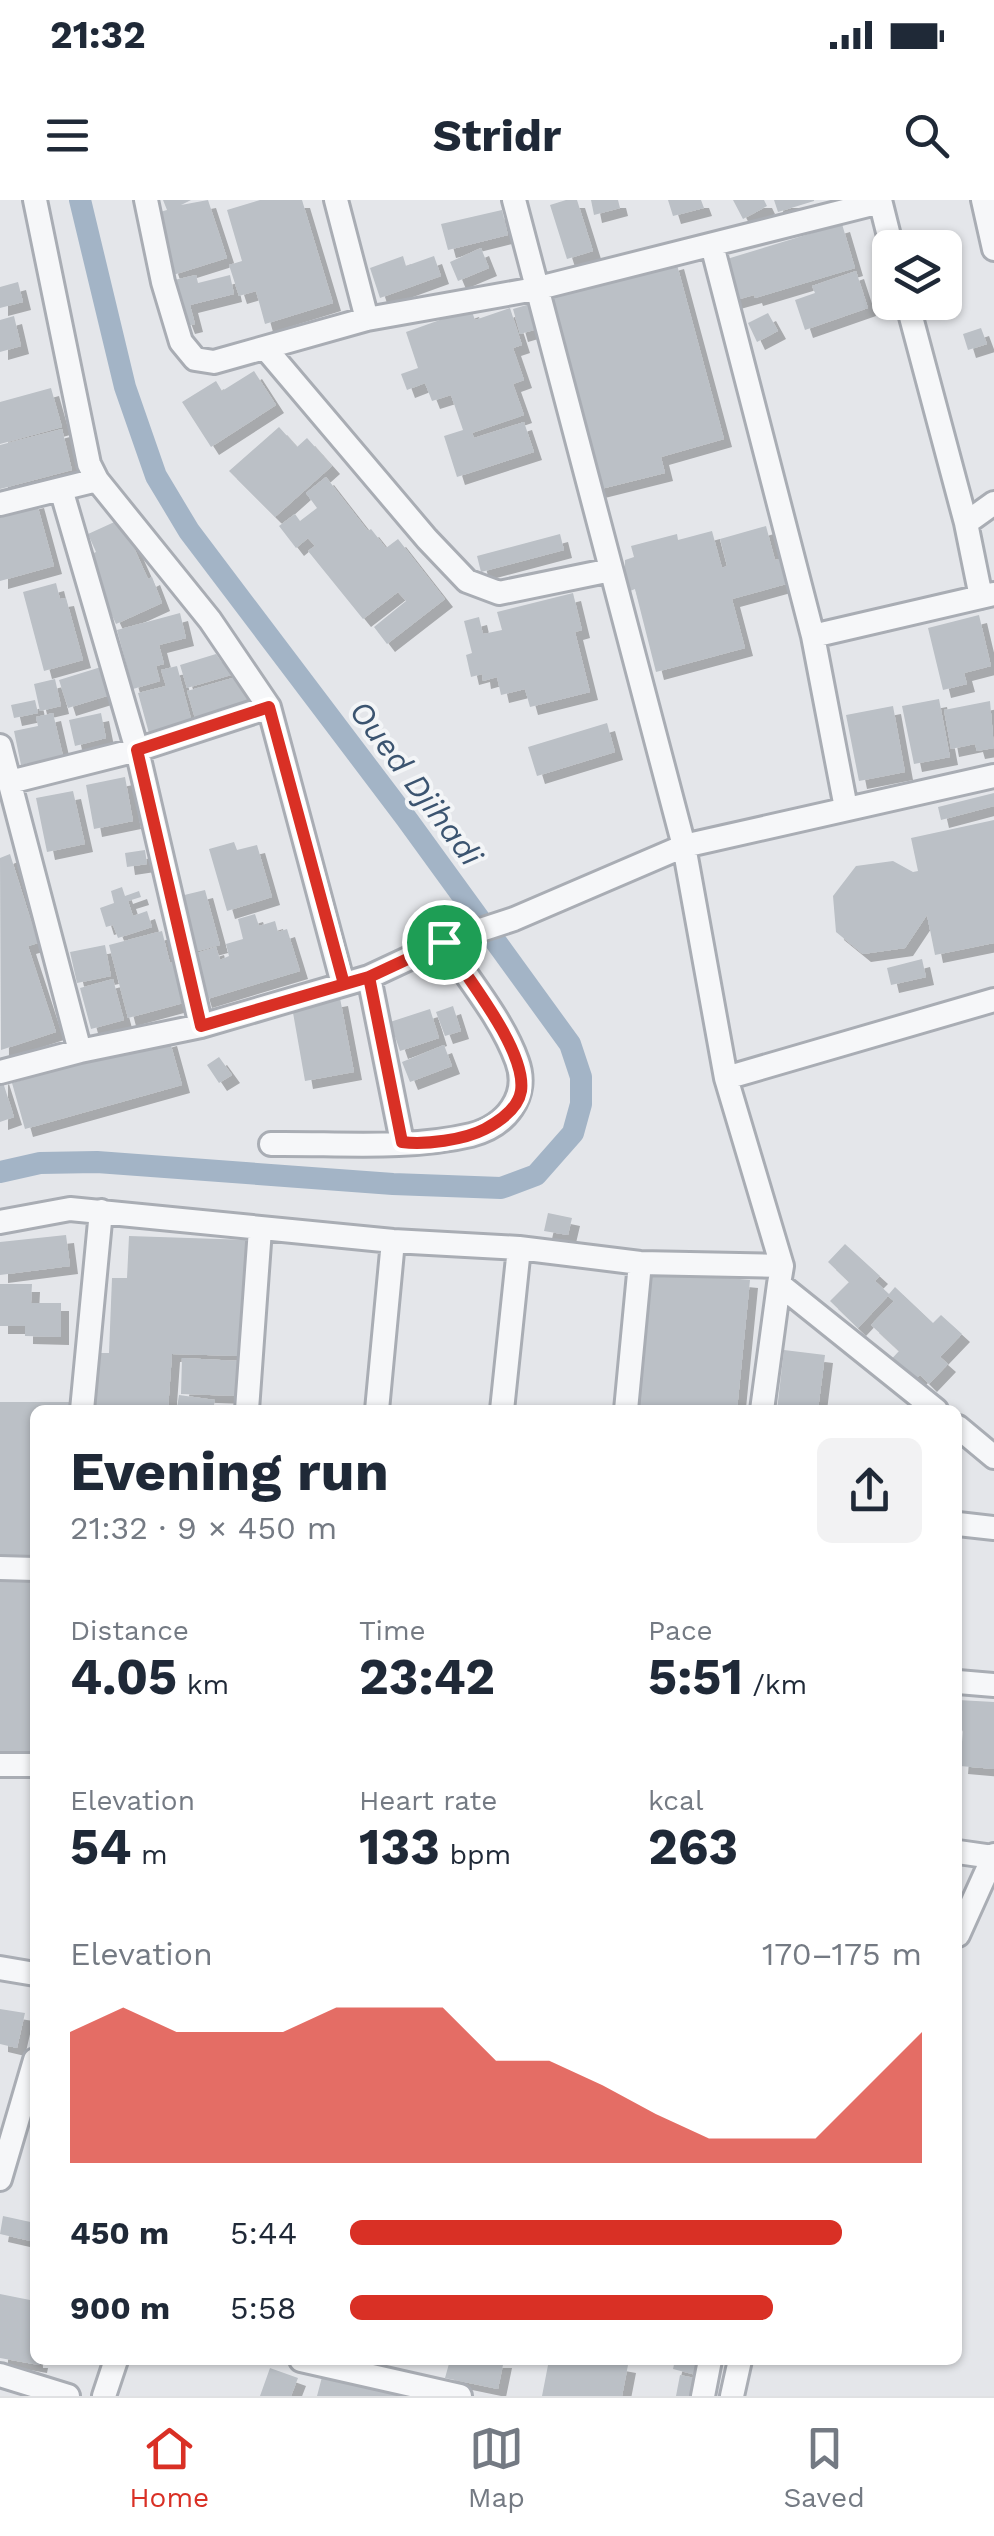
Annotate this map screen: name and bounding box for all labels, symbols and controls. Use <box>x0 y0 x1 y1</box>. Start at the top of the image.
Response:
text: 21:32 <box>50 13 146 57</box>
icon: menu <box>40 108 95 163</box>
icon: search <box>899 108 954 163</box>
text: Stridr <box>433 109 561 162</box>
map controls <box>872 230 962 320</box>
button: layers <box>872 230 962 320</box>
water label: Oued Djihadi <box>342 693 491 874</box>
pin <box>402 900 487 985</box>
icon: arrive <box>417 915 472 970</box>
button: share <box>817 1438 922 1543</box>
text: Evening run <box>70 1439 389 1503</box>
text: 21:32 · 9 × 450 m <box>70 1509 337 1547</box>
text: Distance <box>70 1614 189 1647</box>
text: Time <box>359 1614 426 1647</box>
text: Pace <box>648 1614 713 1647</box>
text: 4.05 <box>70 1647 177 1706</box>
text: 23:42 <box>359 1647 495 1706</box>
text: 5:51 <box>648 1647 743 1706</box>
text: km <box>177 1668 229 1701</box>
text: /km <box>743 1668 807 1701</box>
text: Elevation <box>70 1784 195 1817</box>
text: Heart rate <box>359 1784 497 1817</box>
text: kcal <box>648 1784 703 1817</box>
text: 54 <box>70 1817 131 1876</box>
text: 133 <box>359 1817 440 1876</box>
text: 263 <box>648 1817 738 1876</box>
text: m <box>131 1838 168 1871</box>
text: bpm <box>440 1838 511 1871</box>
text: Elevation <box>70 1935 213 1973</box>
text: 170–175 m <box>762 1935 922 1973</box>
text: 450 m <box>70 2214 169 2252</box>
text: 5:44 <box>230 2214 297 2252</box>
text: 900 m <box>70 2289 170 2327</box>
text: 5:58 <box>230 2289 296 2327</box>
tab: Home <box>129 2421 209 2514</box>
tab: Map <box>468 2421 525 2514</box>
tab: Saved <box>783 2421 865 2514</box>

